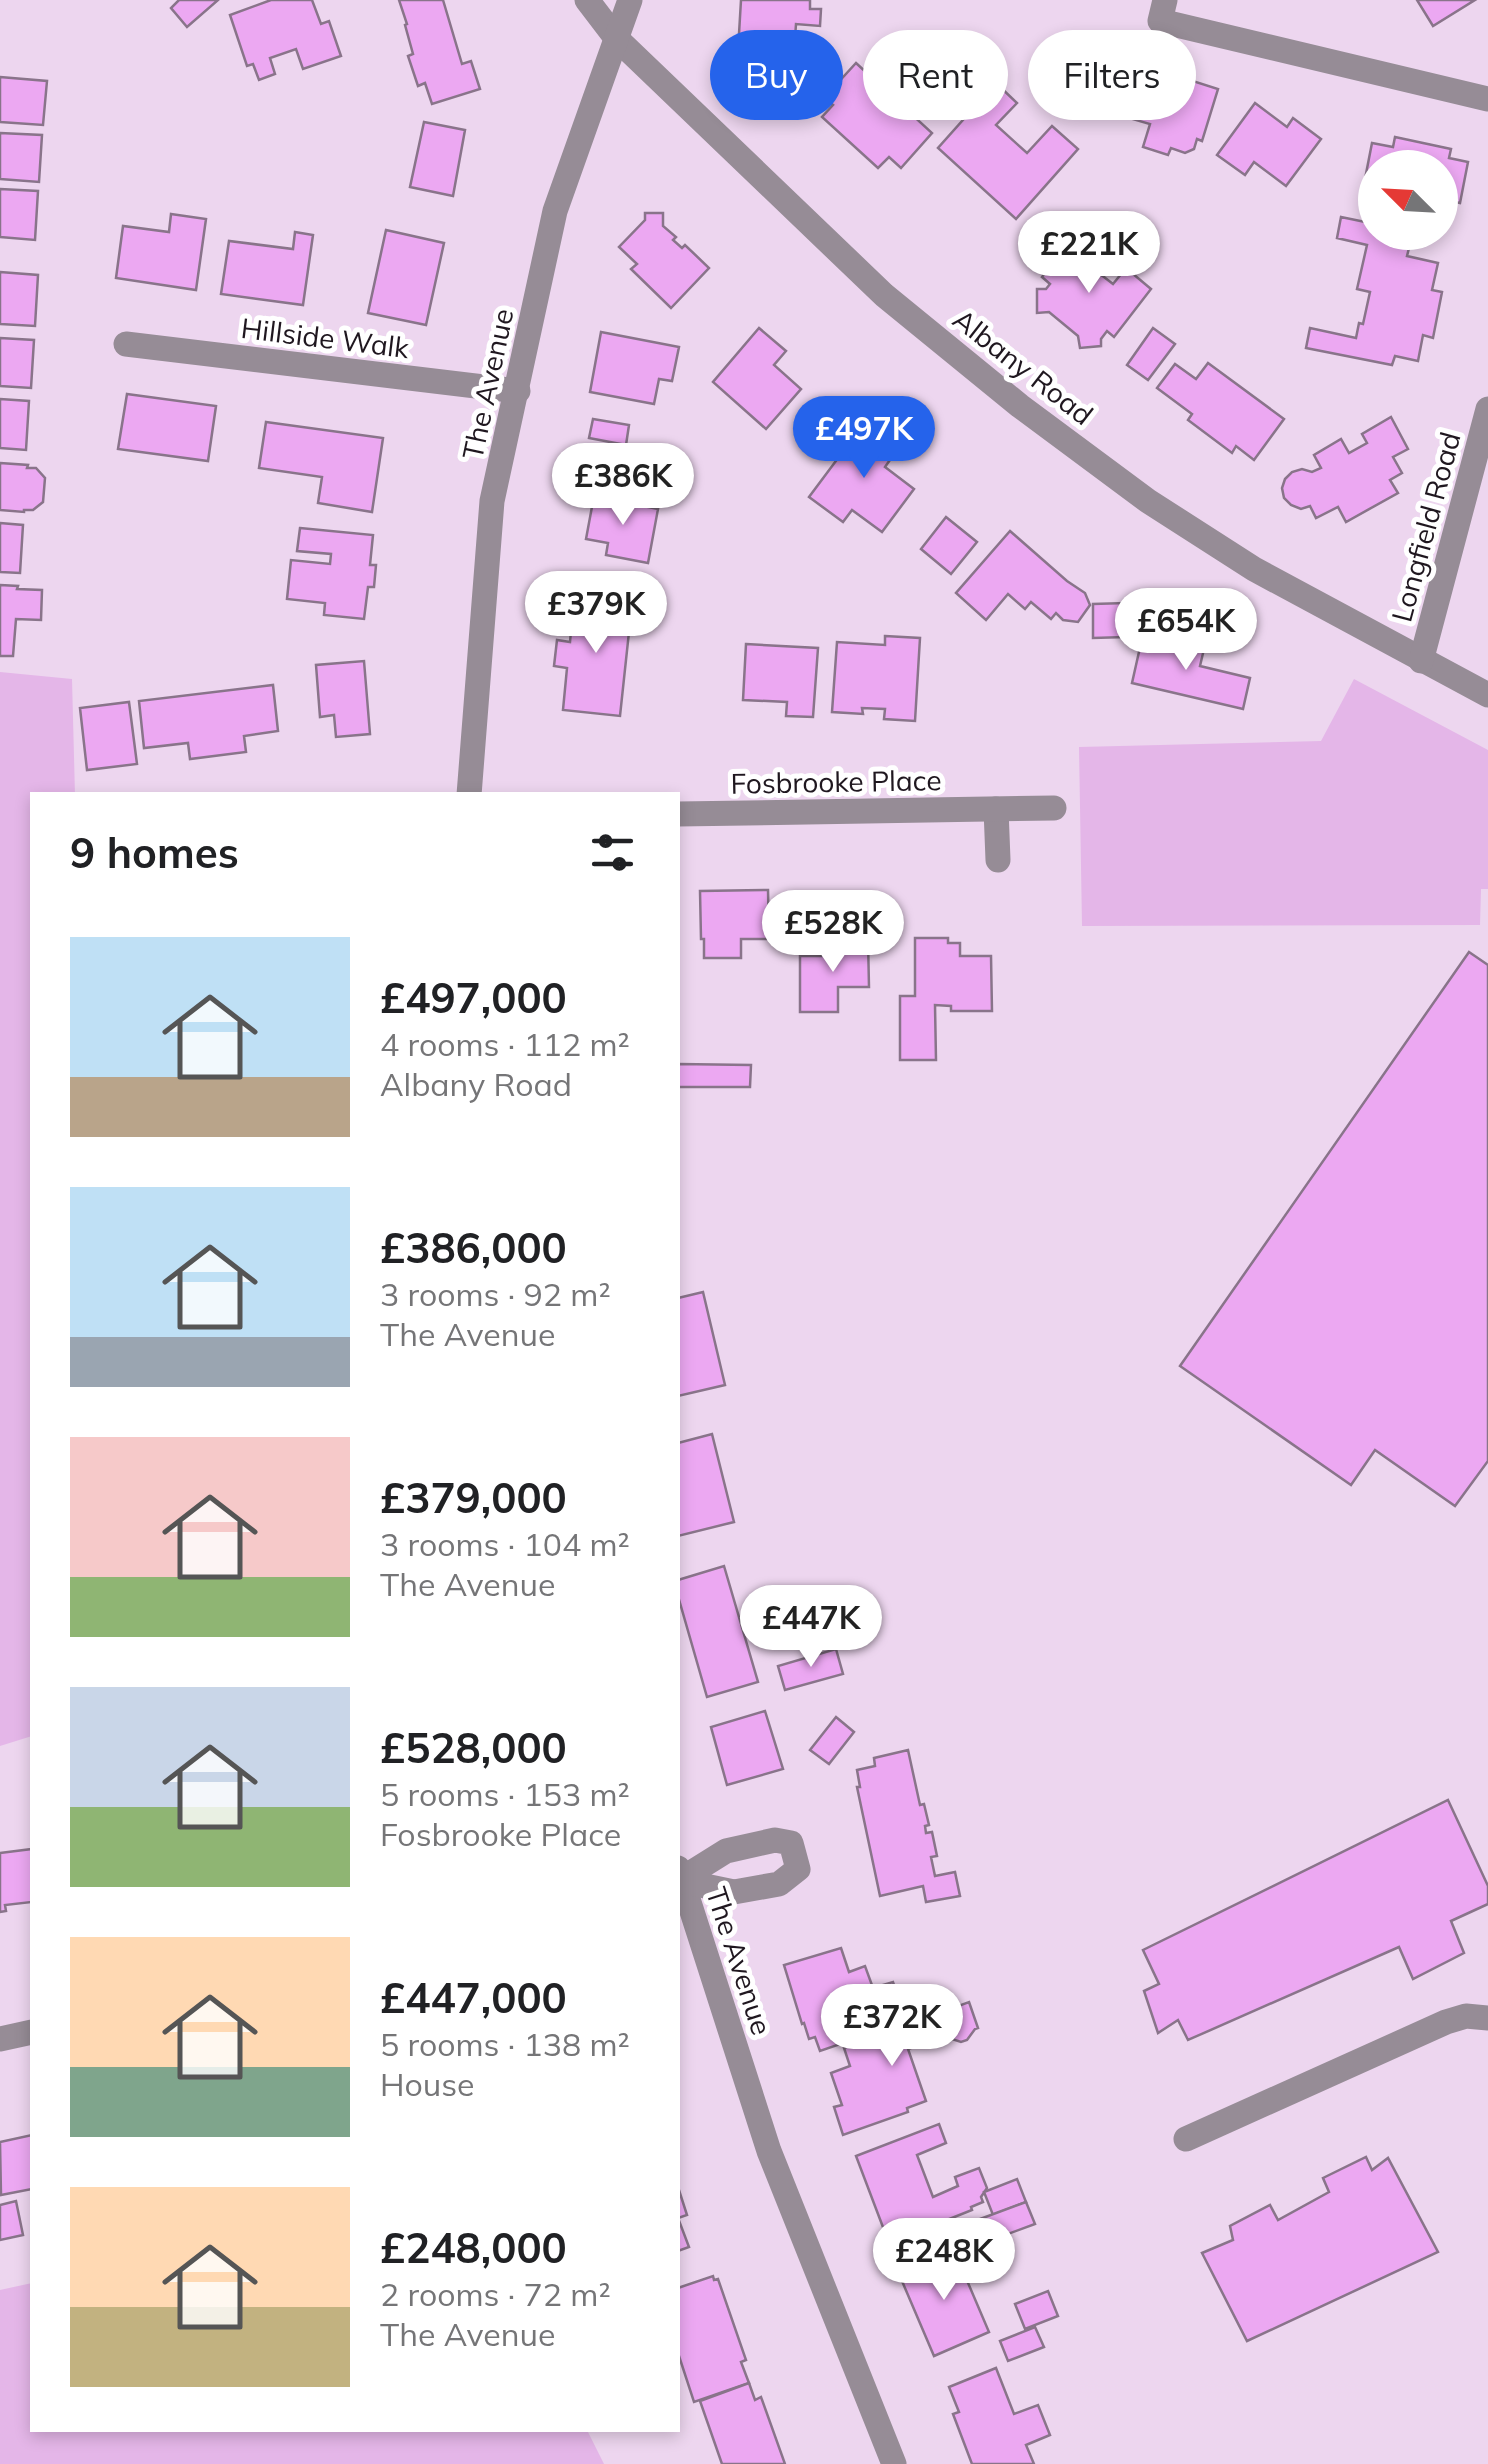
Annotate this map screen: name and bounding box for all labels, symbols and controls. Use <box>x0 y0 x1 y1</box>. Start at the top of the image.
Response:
chip: Buy <box>710 30 843 120</box>
chip: Rent <box>863 30 1008 120</box>
chip: Filters <box>1028 30 1196 120</box>
north arrow <box>1358 150 1458 250</box>
map controls <box>1358 150 1458 250</box>
pin: £221K <box>1019 211 1159 296</box>
text: £221K <box>1040 223 1138 263</box>
street label: Albany Road <box>946 301 1100 432</box>
street label: The Avenue <box>454 305 521 463</box>
street label: Hillside Walk <box>239 310 412 365</box>
pin: £497K <box>794 396 934 481</box>
text: £497K <box>815 408 913 448</box>
street label: Longfield Road <box>1383 428 1468 626</box>
pin: £386K <box>553 443 693 528</box>
text: £386K <box>574 455 672 495</box>
pin: £379K <box>526 571 666 656</box>
text: £379K <box>547 583 645 623</box>
pin: £654K <box>1116 588 1256 673</box>
text: £654K <box>1137 600 1235 640</box>
street label: Fosbrooke Place <box>730 762 942 801</box>
icon: filters <box>585 825 640 880</box>
text: 9 homes <box>70 826 239 879</box>
pin: £528K <box>763 890 903 975</box>
text: £528K <box>784 902 882 942</box>
text: £497,000 <box>380 971 567 1024</box>
icon: home <box>150 977 270 1097</box>
text: 4 rooms · 112 m² <box>380 1024 630 1064</box>
text: Albany Road <box>380 1064 572 1104</box>
text: £386,000 <box>380 1221 567 1274</box>
icon: home <box>150 1227 270 1347</box>
text: 3 rooms · 92 m² <box>380 1274 611 1314</box>
text: The Avenue <box>380 1314 555 1354</box>
text: £379,000 <box>380 1471 567 1524</box>
icon: home <box>150 1477 270 1597</box>
text: 3 rooms · 104 m² <box>380 1524 630 1564</box>
text: The Avenue <box>380 1564 555 1604</box>
pin: £447K <box>741 1585 881 1670</box>
text: £447K <box>762 1597 860 1637</box>
text: £528,000 <box>380 1721 567 1774</box>
icon: home <box>150 1727 270 1847</box>
text: 5 rooms · 153 m² <box>380 1774 630 1814</box>
text: Fosbrooke Place <box>380 1814 621 1854</box>
street label: The Avenue <box>699 1882 780 2039</box>
text: £447,000 <box>380 1971 567 2024</box>
icon: home <box>150 1977 270 2097</box>
pin: £372K <box>822 1984 962 2069</box>
text: £372K <box>843 1996 941 2036</box>
text: 5 rooms · 138 m² <box>380 2024 630 2064</box>
text: House <box>380 2064 475 2104</box>
pin: £248K <box>874 2218 1014 2303</box>
text: £248,000 <box>380 2221 567 2274</box>
icon: home <box>150 2227 270 2347</box>
text: £248K <box>895 2230 993 2270</box>
text: 2 rooms · 72 m² <box>380 2274 611 2314</box>
text: The Avenue <box>380 2314 555 2354</box>

